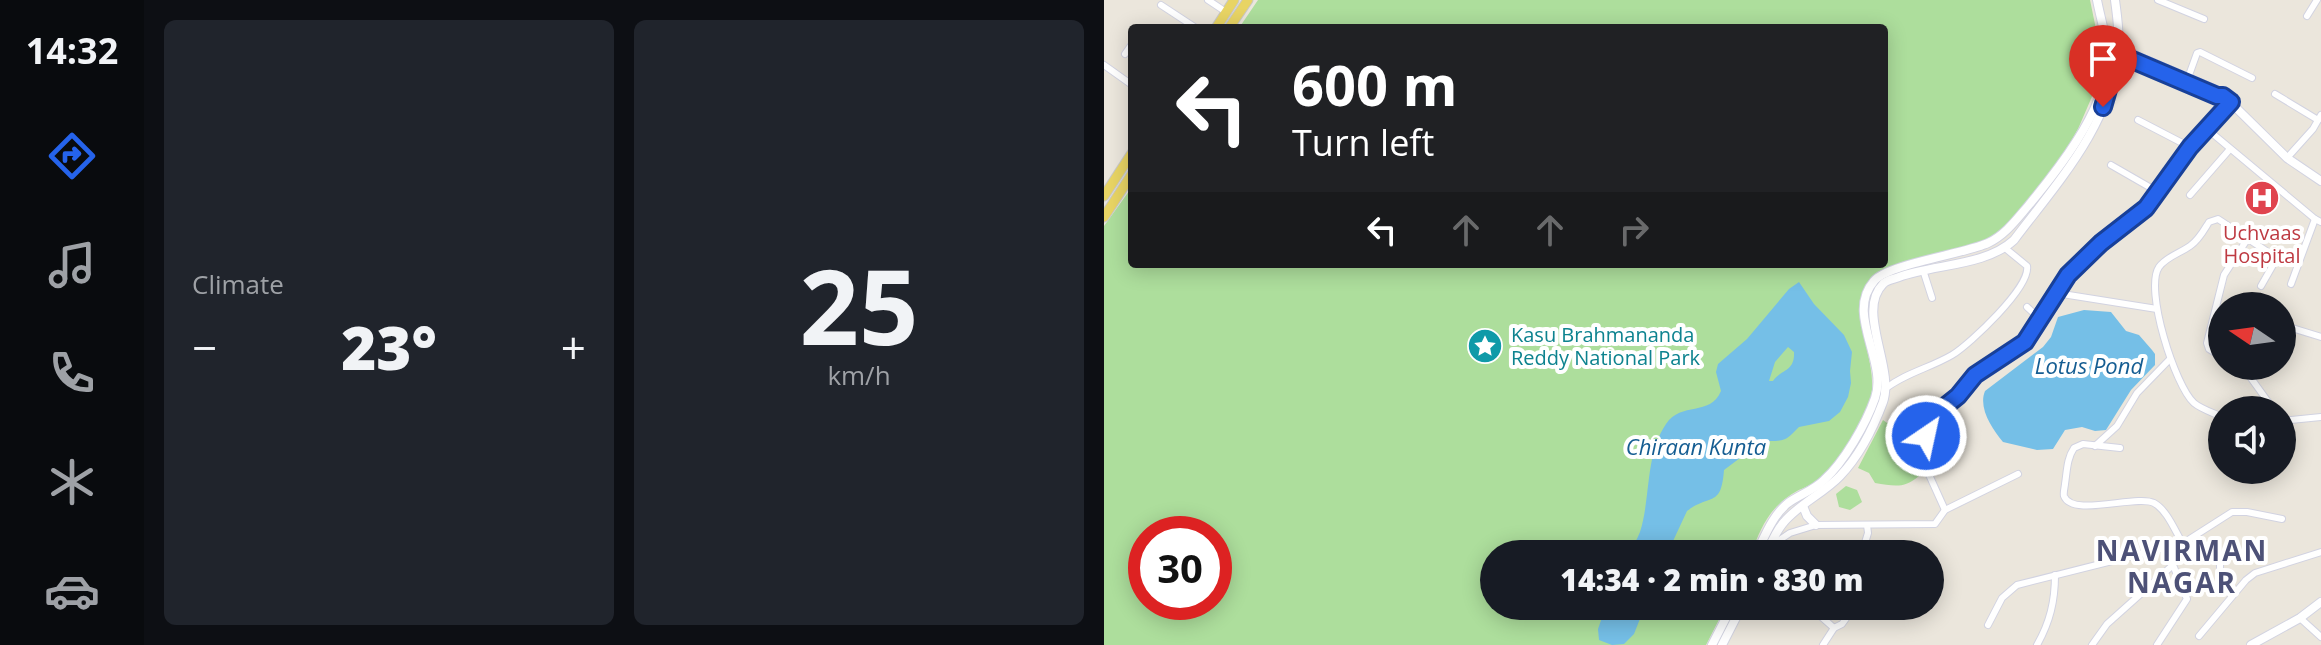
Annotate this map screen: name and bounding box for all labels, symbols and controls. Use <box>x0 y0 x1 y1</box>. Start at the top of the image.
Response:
pin <box>2069 25 2137 107</box>
text: 14:32 <box>26 26 118 75</box>
icon: arrive <box>2081 37 2125 81</box>
text: 600 m <box>1292 46 1458 122</box>
icon: left <box>1160 56 1264 160</box>
text: Turn left <box>1292 118 1434 167</box>
icon: directions <box>44 128 100 184</box>
hospital icon: Uchvaas Hospital <box>2243 179 2281 217</box>
icon: left <box>1360 208 1404 252</box>
icon: ahead <box>1444 208 1488 252</box>
icon: ahead <box>1528 208 1572 252</box>
icon: right <box>1612 208 1656 252</box>
place label: Uchvaas Hospital <box>2223 219 2301 269</box>
text: 25 <box>800 234 918 375</box>
icon: music <box>44 237 100 293</box>
text: Climate <box>192 266 284 302</box>
north arrow <box>2208 292 2296 380</box>
map controls <box>2208 292 2296 484</box>
text: 23° <box>341 306 437 388</box>
text: − <box>192 317 217 377</box>
text: + <box>561 317 586 377</box>
place label: Kasu Brahmananda Reddy National Park <box>1511 321 1701 371</box>
place icon: Kasu Brahmananda Reddy National Park <box>1466 327 1504 365</box>
icon: phone <box>44 345 100 401</box>
water label: Lotus Pond <box>2035 350 2144 380</box>
text: km/h <box>827 357 891 393</box>
position arrow <box>1884 394 1968 478</box>
button: sound <box>2208 396 2296 484</box>
water label: Chiraan Kunta <box>1626 431 1766 461</box>
icon: climate <box>44 454 100 510</box>
speed limit sign: 30 <box>1128 516 1232 620</box>
district label: NAVIRMAN NAGAR <box>2096 531 2268 601</box>
text: 14:34 · 2 min · 830 m <box>1560 559 1864 600</box>
icon: car <box>44 563 100 619</box>

